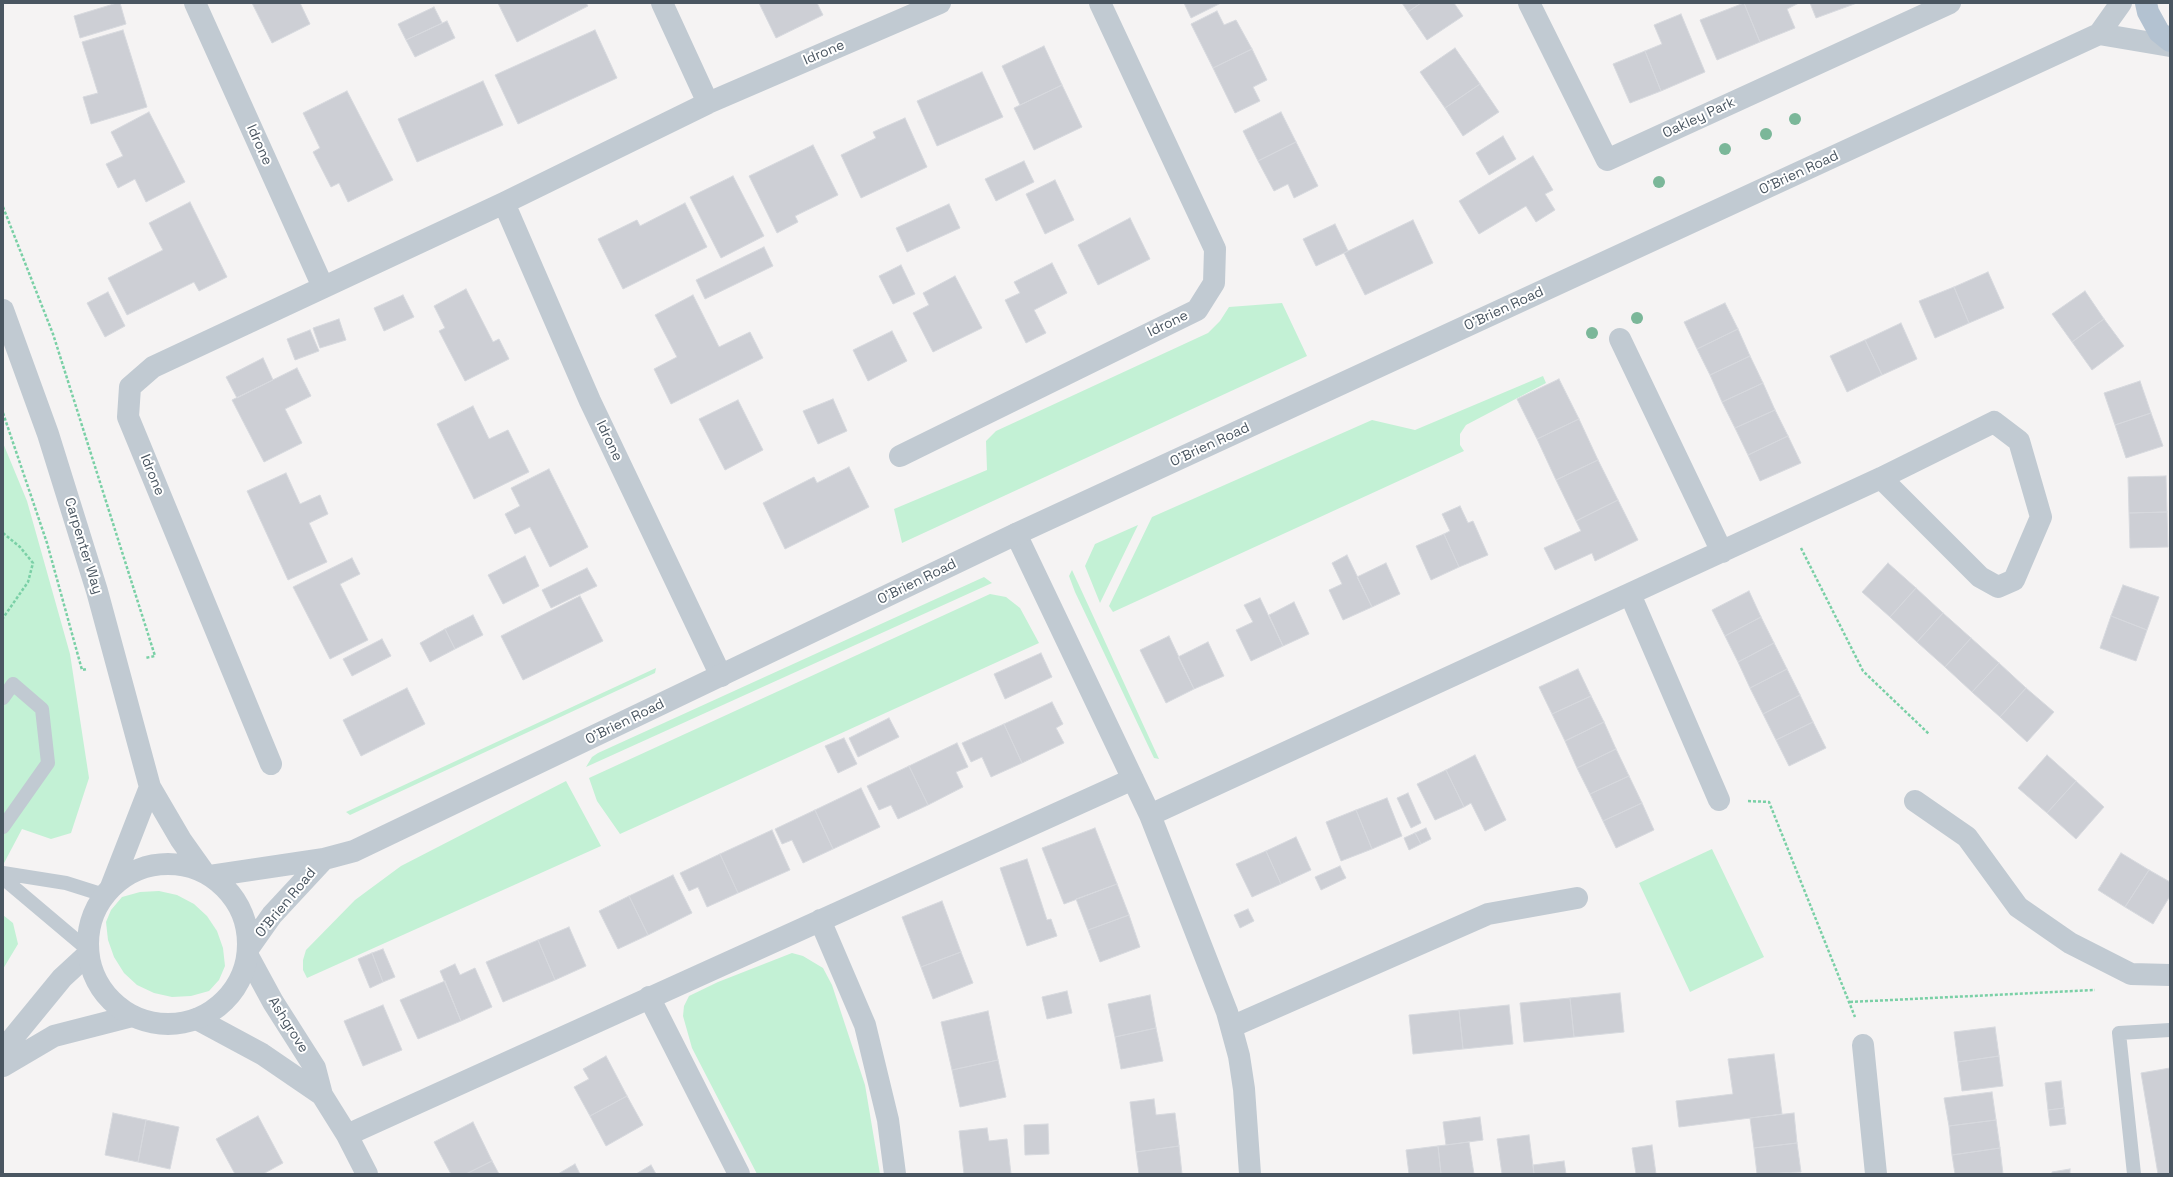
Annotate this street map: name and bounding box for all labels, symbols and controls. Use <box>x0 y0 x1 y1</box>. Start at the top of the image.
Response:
street label: Idrone <box>801 37 847 69</box>
street label: Oakley Park <box>1660 94 1738 142</box>
street label: Idrone <box>243 122 275 168</box>
street label: O'Brien Road <box>1757 147 1841 199</box>
street label: O'Brien Road <box>1462 283 1546 335</box>
street label: Idrone <box>1145 307 1191 341</box>
street label: Idrone <box>592 418 626 464</box>
street label: O'Brien Road <box>1168 419 1252 471</box>
street label: Idrone <box>136 452 168 498</box>
street label: Carpenter Way <box>60 496 106 596</box>
street label: O'Brien Road <box>875 556 959 608</box>
street label: O'Brien Road <box>583 696 667 748</box>
street label: O'Brien Road <box>252 865 320 941</box>
street label: Ashgrove <box>264 994 312 1056</box>

